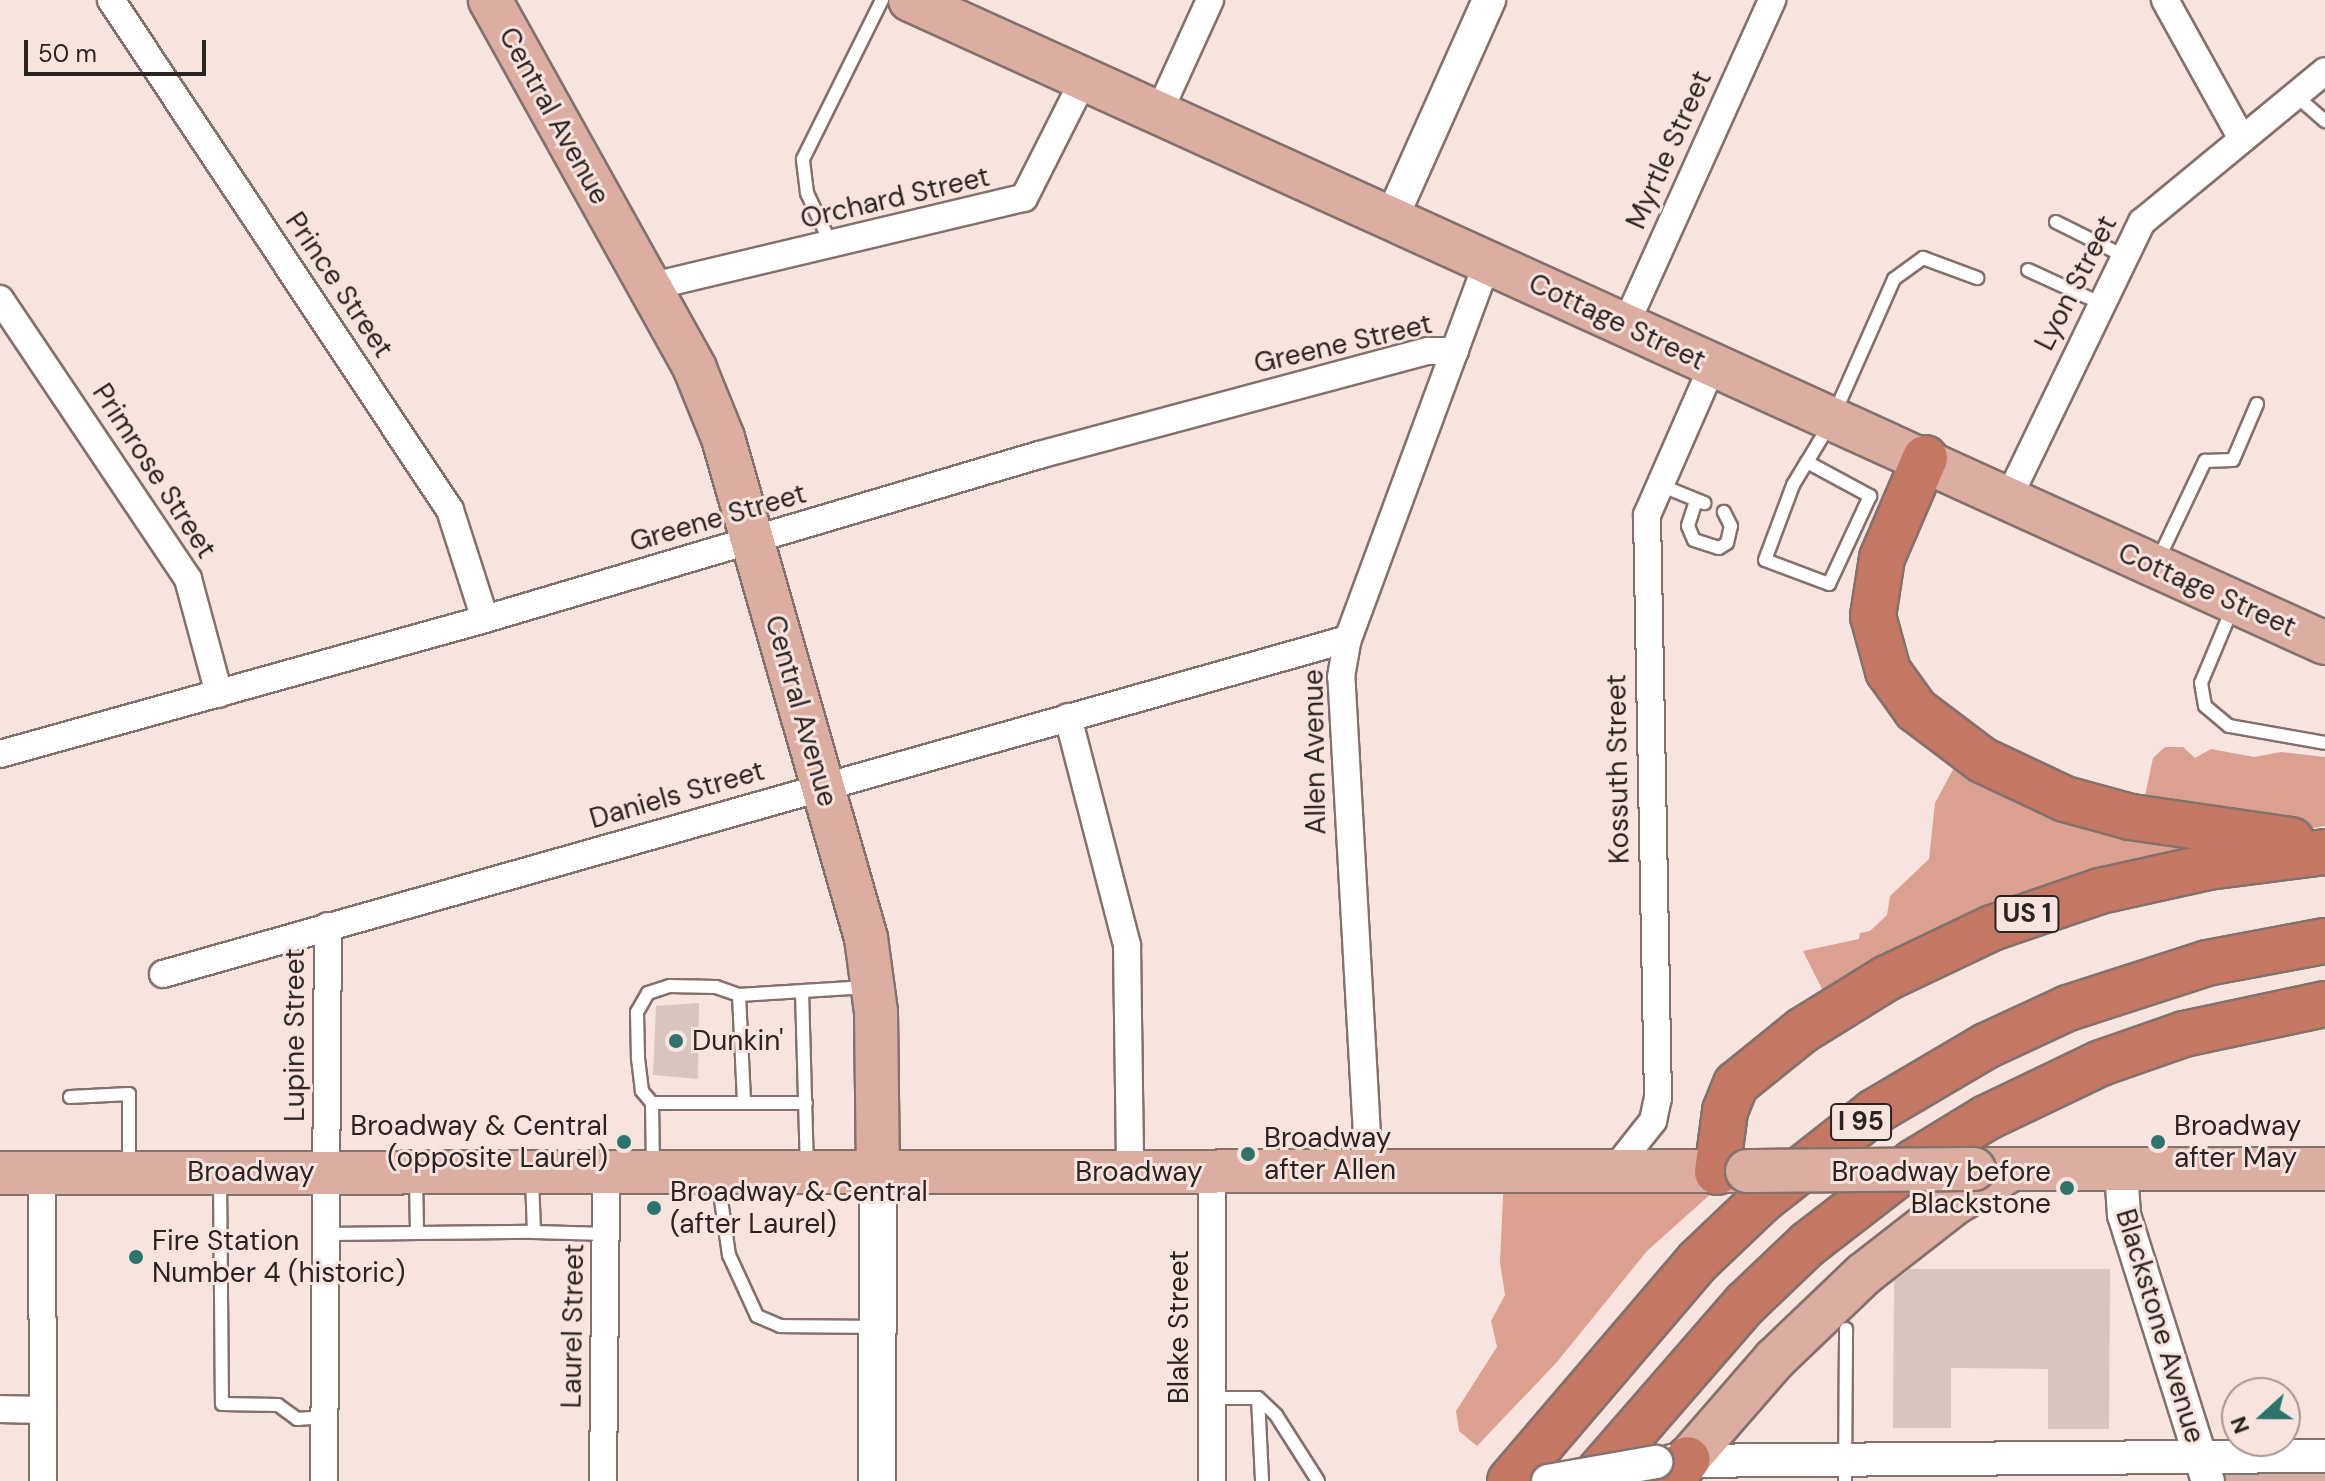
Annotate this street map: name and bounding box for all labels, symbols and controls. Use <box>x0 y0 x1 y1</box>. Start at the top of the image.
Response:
street label: Central Avenue <box>491 22 617 210</box>
scale bar <box>28 24 210 74</box>
text: 50 m <box>38 38 97 69</box>
street label: Myrtle Street <box>1619 66 1719 234</box>
street label: Orchard Street <box>797 160 993 236</box>
street label: Prince Street <box>278 206 400 364</box>
street label: Lyon Street <box>2028 210 2124 356</box>
street label: Cottage Street <box>1523 266 1711 378</box>
street label: Greene Street <box>1251 307 1435 381</box>
street label: Primrose Street <box>85 377 223 565</box>
street label: Greene Street <box>626 477 810 559</box>
street label: Cottage Street <box>2113 536 2301 644</box>
street label: Central Avenue <box>758 611 844 811</box>
street label: Allen Avenue <box>1297 669 1333 835</box>
street label: Kossuth Street <box>1600 674 1636 864</box>
street label: Daniels Street <box>586 754 768 836</box>
road number: US 1 <box>1993 892 2061 936</box>
street label: Lupine Street <box>278 948 312 1122</box>
place label: Dunkin' <box>692 1024 783 1058</box>
marker: Dunkin' <box>667 1032 685 1050</box>
road number: I 95 <box>1829 1100 1893 1144</box>
place label: Broadway & Central (opposite Laurel) <box>350 1109 608 1175</box>
place label: Broadway after May <box>2174 1109 2301 1175</box>
place label: Broadway after Allen <box>1264 1121 1396 1187</box>
marker: Broadway & Central (opposite Laurel) <box>615 1133 633 1151</box>
marker: Broadway after May <box>2149 1133 2167 1151</box>
marker: Broadway after Allen <box>1239 1145 1257 1163</box>
street label: Broadway <box>187 1155 315 1189</box>
street label: Broadway <box>1075 1155 1203 1189</box>
place label: Broadway before Blackstone <box>1831 1155 2051 1221</box>
place label: Broadway & Central (after Laurel) <box>670 1175 928 1241</box>
marker: Broadway before Blackstone <box>2058 1179 2076 1197</box>
marker: Broadway & Central (after Laurel) <box>645 1199 663 1217</box>
street label: Blackstone Avenue <box>2108 1205 2212 1447</box>
place label: Fire Station Number 4 (historic) <box>152 1224 405 1290</box>
street label: Laurel Street <box>555 1243 591 1409</box>
marker: Fire Station Number 4 (historic) <box>127 1248 145 1266</box>
street label: Blake Street <box>1162 1250 1196 1404</box>
north arrow <box>2221 1377 2301 1457</box>
text: N <box>2224 1412 2256 1438</box>

